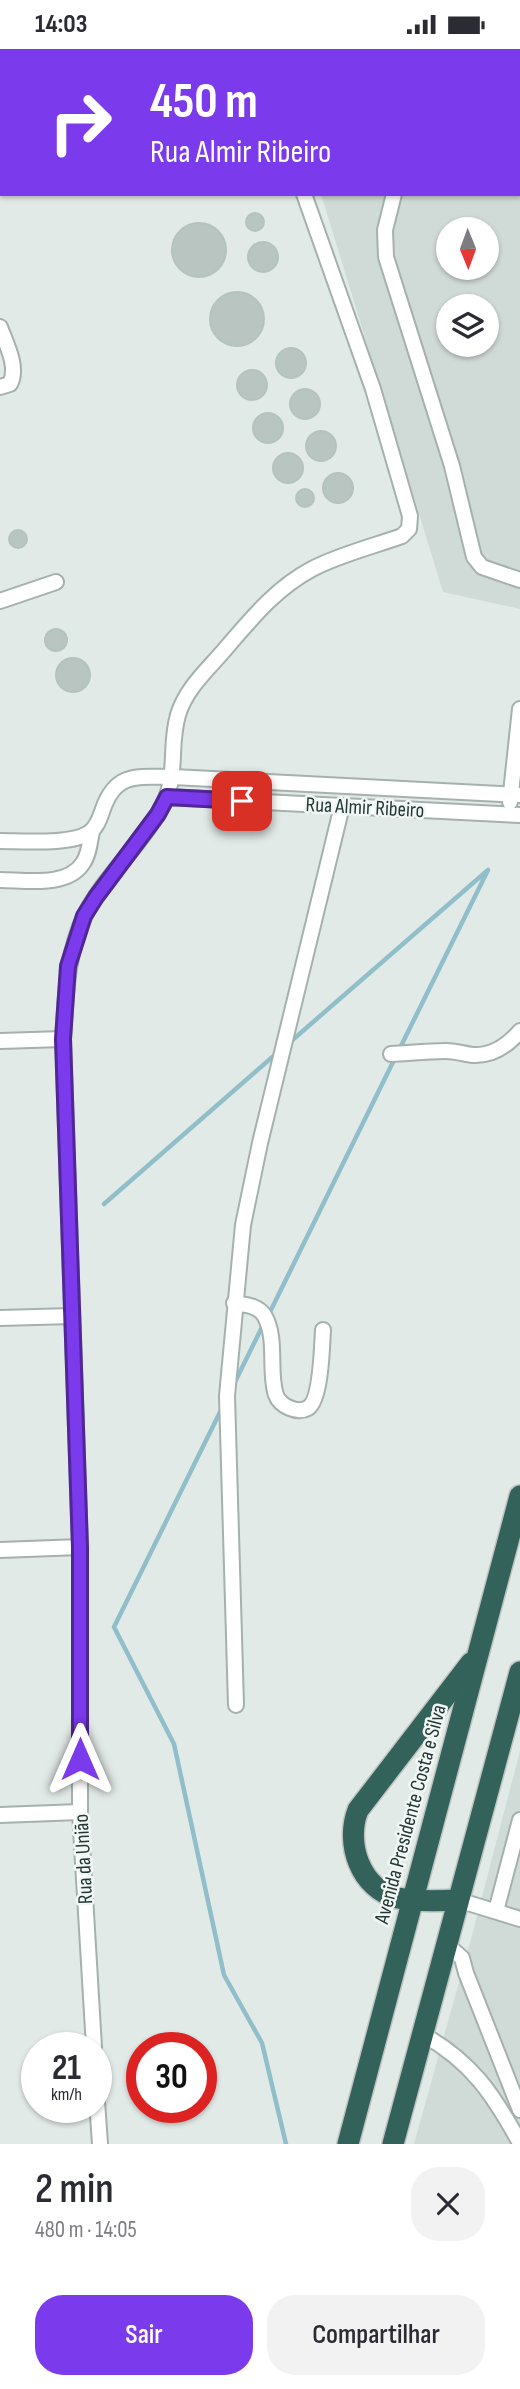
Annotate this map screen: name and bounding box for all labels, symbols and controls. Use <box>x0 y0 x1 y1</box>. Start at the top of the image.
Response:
text: 14:03 <box>35 9 87 40</box>
text: 450 m <box>150 73 258 132</box>
icon: right <box>35 77 126 168</box>
text: Rua Almir Ribeiro <box>150 133 331 172</box>
north arrow <box>436 217 499 280</box>
map controls <box>436 217 499 357</box>
button: layers <box>436 294 499 357</box>
pin <box>212 771 272 831</box>
icon: arrive <box>223 782 261 820</box>
street label: Rua Almir Ribeiro <box>305 792 425 823</box>
street label: Avenida Presidente Costa e Silva <box>369 1702 452 1927</box>
position arrow <box>43 1722 117 1796</box>
street label: Rua da União <box>69 1813 98 1905</box>
speed limit sign: 30 <box>126 2032 217 2123</box>
text: 21 <box>52 2047 81 2090</box>
text: km/h <box>51 2084 82 2105</box>
text: 2 min <box>35 2164 114 2215</box>
button: close <box>411 2167 485 2241</box>
text: 480 m · 14:05 <box>35 2216 137 2244</box>
button: Sair <box>35 2295 253 2375</box>
button: Compartilhar <box>267 2295 485 2375</box>

